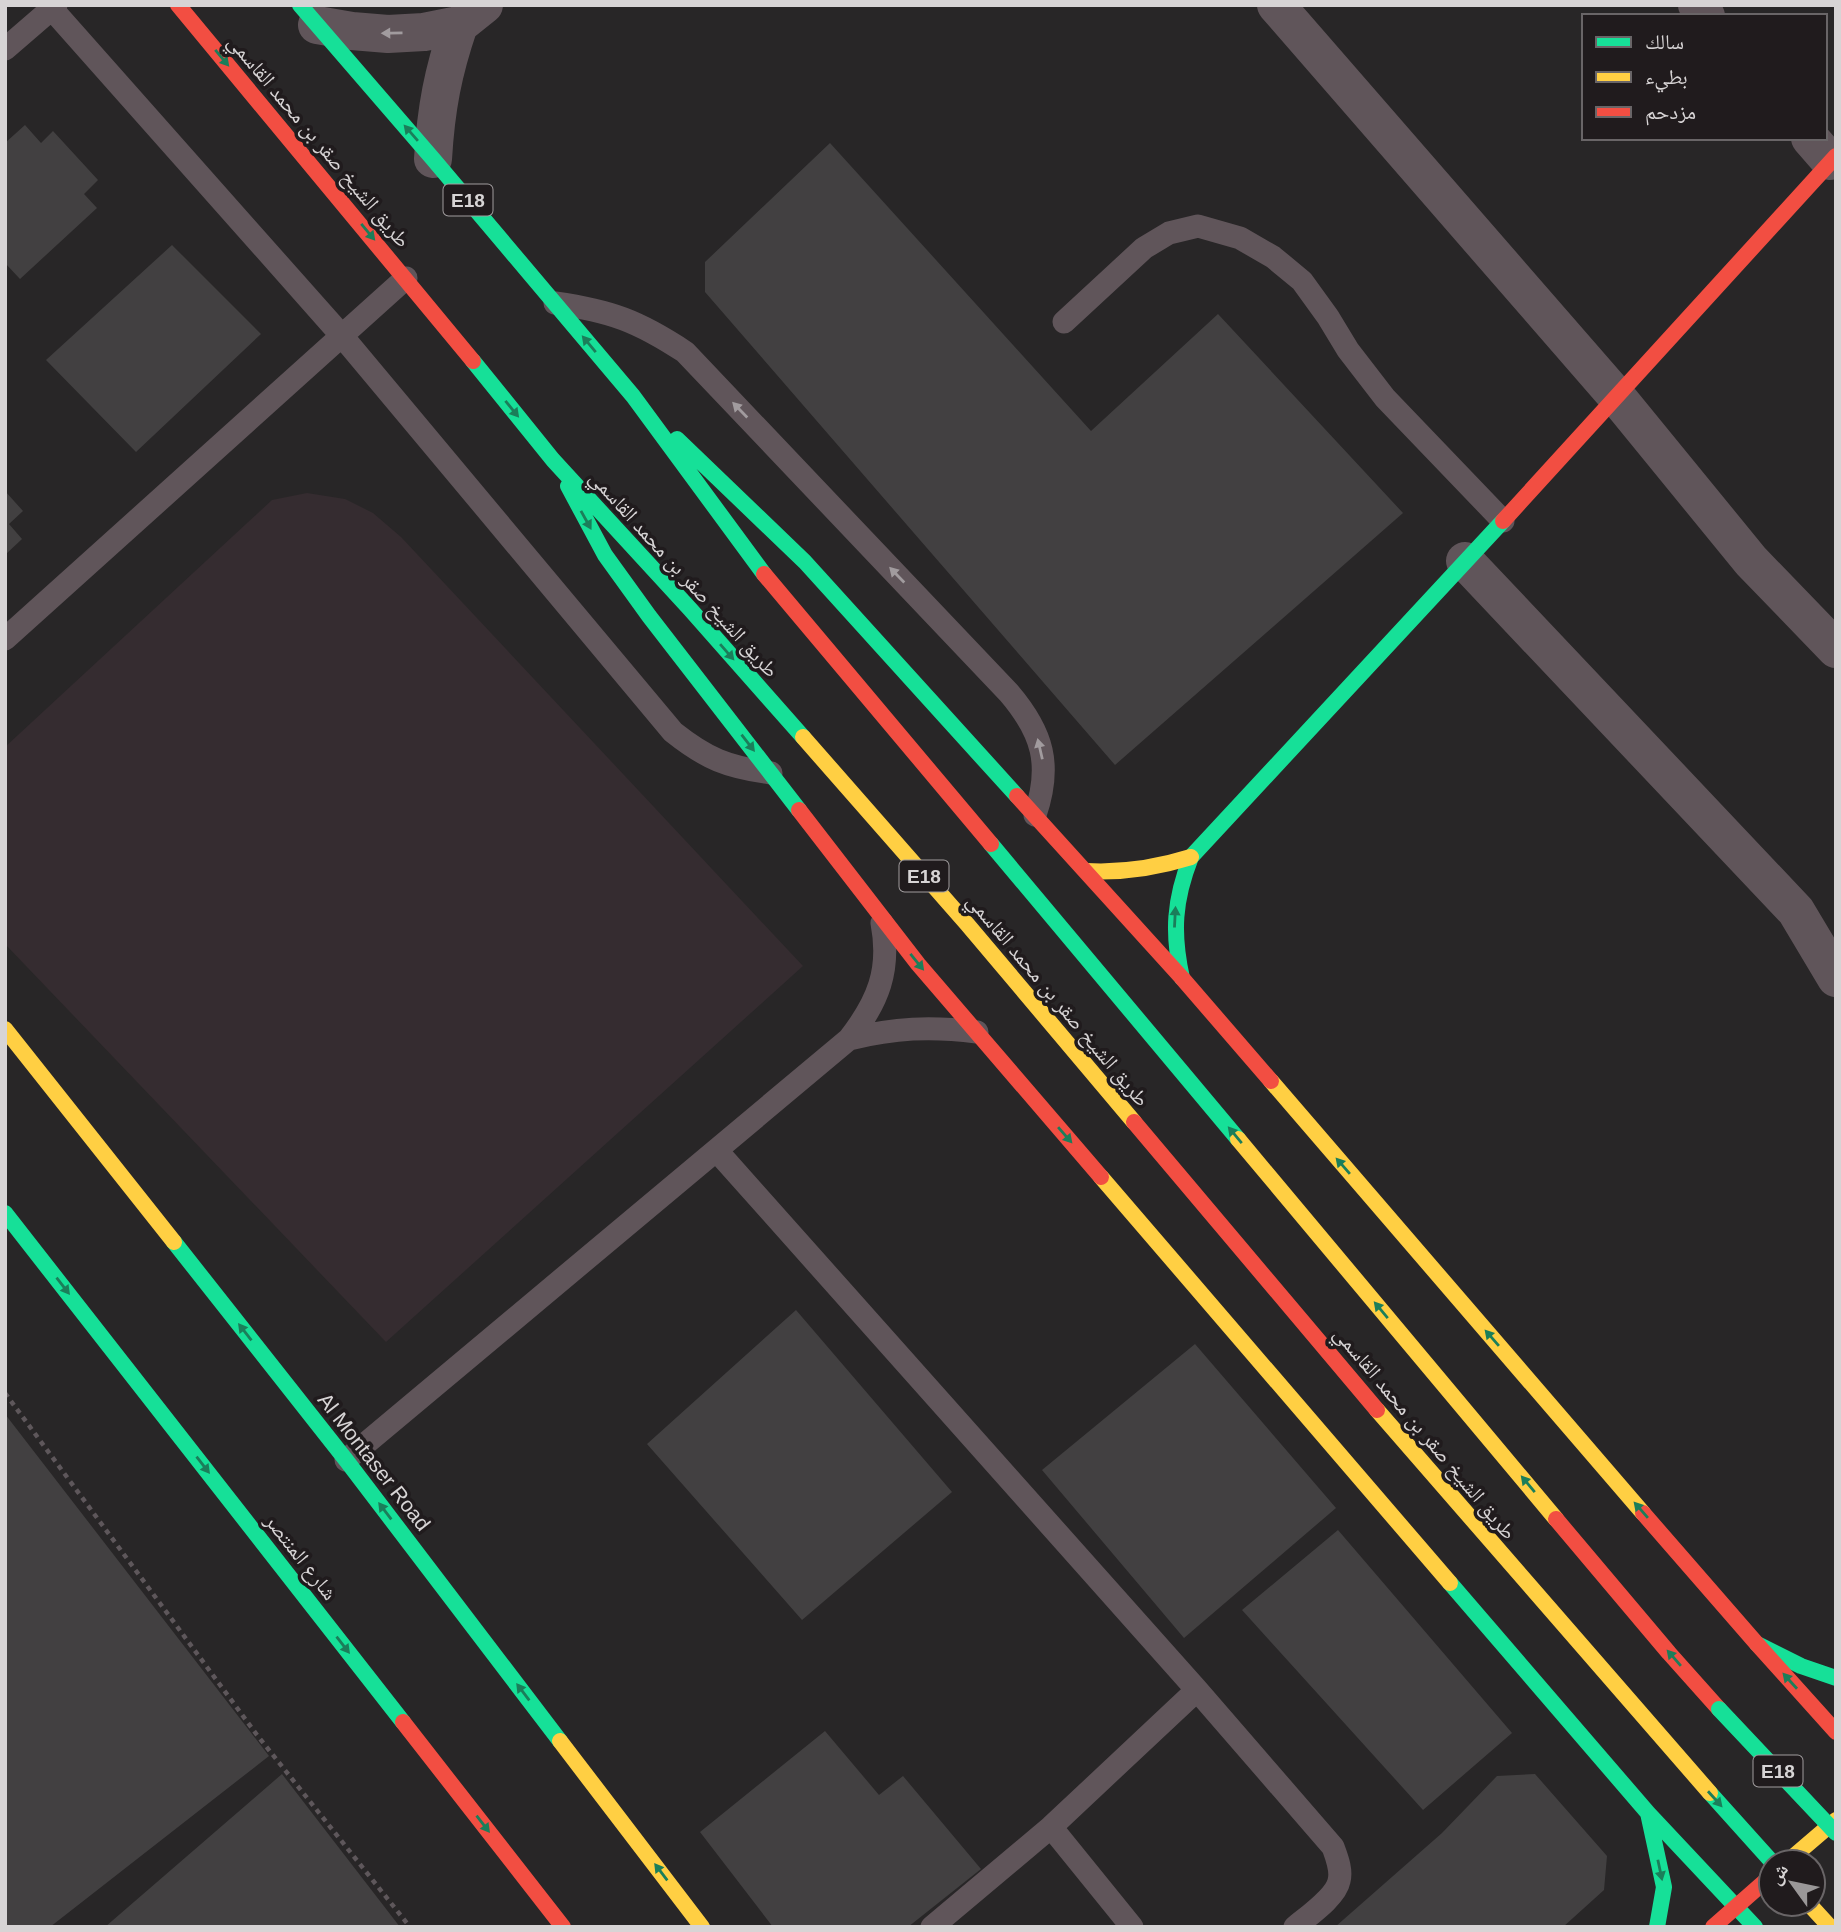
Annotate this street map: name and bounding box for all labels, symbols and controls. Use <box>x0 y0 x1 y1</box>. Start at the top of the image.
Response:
legend <box>1582 14 1827 140</box>
one-way arrow <box>380 28 402 39</box>
street label: طريق الشيخ صقر بن محمد القاسمي <box>220 30 415 255</box>
text: سالك <box>1645 30 1684 53</box>
one-way arrow <box>214 49 229 66</box>
text: بطيء <box>1645 65 1688 93</box>
text: مزدحم <box>1645 100 1696 126</box>
one-way arrow <box>404 124 419 141</box>
road number: E18 <box>444 184 492 216</box>
one-way arrow <box>360 223 376 241</box>
one-way arrow <box>581 335 597 353</box>
one-way arrow <box>504 399 519 417</box>
one-way arrow <box>733 402 749 419</box>
street label: طريق الشيخ صقر بن محمد القاسمي <box>581 466 783 685</box>
one-way arrow <box>580 510 592 530</box>
one-way arrow <box>890 567 906 584</box>
one-way arrow <box>719 643 735 660</box>
one-way arrow <box>740 735 755 752</box>
one-way arrow <box>1034 737 1045 759</box>
road number: E18 <box>900 860 948 891</box>
street label: طريق الشيخ صقر بن محمد القاسمي <box>959 889 1154 1114</box>
one-way arrow <box>1169 905 1180 927</box>
one-way arrow <box>910 952 925 970</box>
one-way arrow <box>1057 1126 1072 1143</box>
one-way arrow <box>1228 1127 1243 1145</box>
one-way arrow <box>1336 1157 1351 1174</box>
one-way arrow <box>55 1277 69 1295</box>
one-way arrow <box>1374 1301 1389 1319</box>
street label: طريق الشيخ صقر بن محمد القاسمي <box>1326 1322 1521 1547</box>
one-way arrow <box>237 1323 252 1341</box>
one-way arrow <box>1485 1329 1500 1346</box>
street label: Al Montaser Road <box>314 1388 435 1535</box>
one-way arrow <box>195 1456 210 1474</box>
one-way arrow <box>1520 1476 1535 1494</box>
one-way arrow <box>1633 1501 1649 1519</box>
one-way arrow <box>378 1502 393 1520</box>
street label: شارع المنتصر <box>259 1508 342 1605</box>
one-way arrow <box>335 1636 350 1653</box>
one-way arrow <box>1667 1650 1682 1667</box>
one-way arrow <box>1783 1673 1798 1690</box>
one-way arrow <box>516 1683 531 1701</box>
road number: E18 <box>1754 1756 1802 1786</box>
one-way arrow <box>1707 1790 1722 1807</box>
one-way arrow <box>476 1814 491 1832</box>
north arrow <box>1757 1848 1827 1918</box>
one-way arrow <box>1655 1859 1666 1881</box>
text: ش <box>1764 1860 1793 1889</box>
one-way arrow <box>654 1863 668 1882</box>

